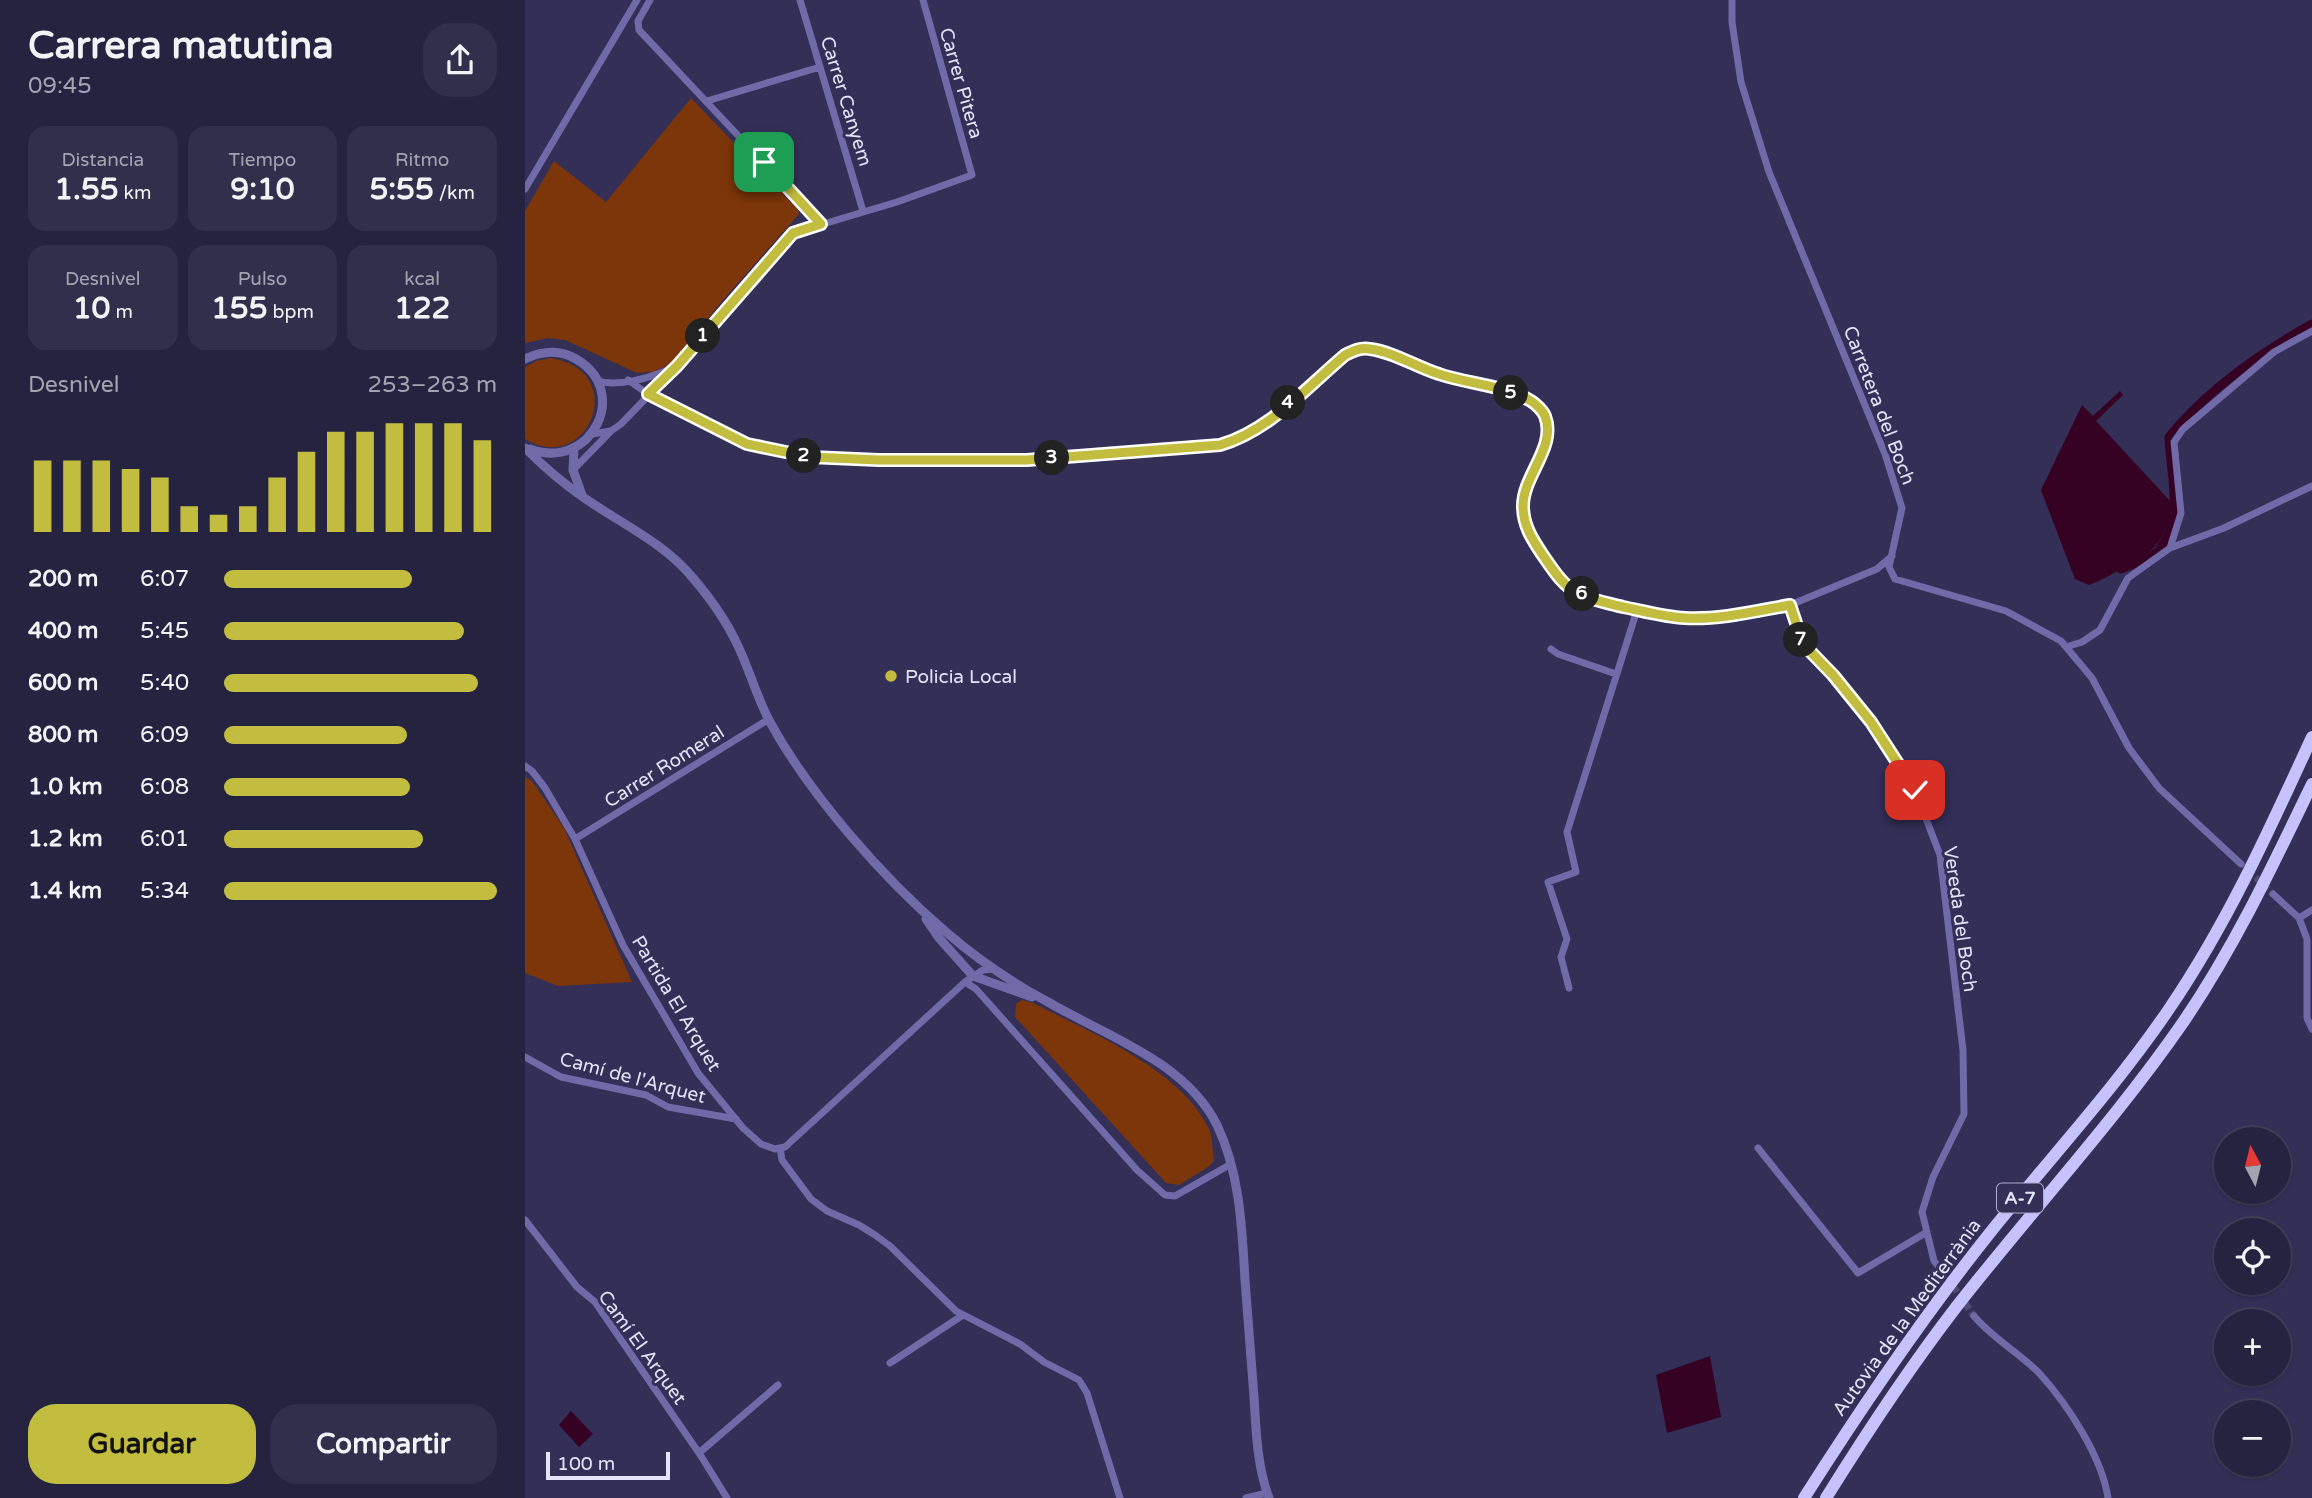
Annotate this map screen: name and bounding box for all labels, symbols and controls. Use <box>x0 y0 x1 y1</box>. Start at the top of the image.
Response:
text: Carrera matutina <box>28 23 334 69</box>
button: share <box>423 23 497 97</box>
street label: Carrer Pitera <box>935 25 987 141</box>
street label: Carrer Canyem <box>816 34 876 169</box>
text: 09:45 <box>28 72 92 100</box>
pin <box>734 132 794 192</box>
icon: arrive <box>745 143 783 181</box>
text: Distancia <box>61 149 144 171</box>
text: Tiempo <box>229 149 296 171</box>
text: Ritmo <box>395 149 449 171</box>
text: 1.55 <box>54 171 119 208</box>
text: 9:10 <box>230 171 295 208</box>
text: 5:55 <box>369 171 434 208</box>
text: km <box>119 182 151 204</box>
text: /km <box>434 182 475 204</box>
text: Desnivel <box>65 268 141 290</box>
text: Pulso <box>238 268 287 290</box>
text: kcal <box>404 268 440 290</box>
text: 10 <box>73 290 110 327</box>
text: 155 <box>211 290 268 327</box>
text: 122 <box>394 290 450 327</box>
text: m <box>110 301 133 323</box>
text: bpm <box>268 301 314 323</box>
pin: 1 <box>685 318 721 354</box>
street label: Carretera del Boch <box>1839 323 1920 488</box>
text: 1 <box>697 324 708 346</box>
text: Desnivel <box>28 371 119 399</box>
text: 253–263 m <box>368 371 497 399</box>
pin: 5 <box>1493 376 1529 410</box>
text: 5 <box>1505 381 1516 403</box>
pin: 4 <box>1271 386 1305 420</box>
text: 4 <box>1282 391 1293 413</box>
pin: 2 <box>787 438 821 474</box>
pin: 3 <box>1035 440 1069 476</box>
text: 2 <box>798 444 809 466</box>
text: 3 <box>1046 446 1057 468</box>
text: 200 m <box>28 565 98 593</box>
text: 6:07 <box>140 565 189 593</box>
pin: 6 <box>1565 576 1599 612</box>
text: 6 <box>1576 582 1587 604</box>
text: 400 m <box>28 617 98 645</box>
text: 5:45 <box>140 617 189 645</box>
pin: 7 <box>1783 622 1819 658</box>
text: 7 <box>1795 628 1806 650</box>
place label: Policia Local <box>905 666 1017 688</box>
marker: Policia Local <box>883 668 899 684</box>
text: 600 m <box>28 669 98 697</box>
text: 5:40 <box>140 669 189 697</box>
text: 800 m <box>28 721 98 749</box>
text: 6:09 <box>140 721 189 749</box>
street label: Carrer Romeral <box>601 721 728 813</box>
pin <box>1885 760 1945 820</box>
icon: check <box>1896 771 1934 809</box>
text: 1.0 km <box>28 773 103 801</box>
text: 6:08 <box>140 773 189 801</box>
text: 1.2 km <box>28 825 103 853</box>
text: 6:01 <box>140 825 189 853</box>
street label: Vereda del Boch <box>1939 845 1981 993</box>
text: 1.4 km <box>28 877 102 905</box>
text: 5:34 <box>140 877 189 905</box>
street label: Partida El Arquet <box>627 932 725 1075</box>
street label: Camí de l'Arquet <box>557 1048 708 1108</box>
north arrow <box>2214 1127 2291 1204</box>
map controls <box>2214 1127 2291 1477</box>
road number: A-7 <box>1997 1184 2043 1212</box>
street label: Autovia de la Mediterrània <box>1828 1215 1986 1420</box>
button: locate <box>2214 1218 2291 1295</box>
street label: Camí El Arquet <box>593 1286 691 1409</box>
button: + <box>2214 1309 2291 1386</box>
button: − <box>2214 1400 2291 1477</box>
button: Guardar <box>28 1404 256 1484</box>
button: Compartir <box>270 1404 497 1484</box>
scale bar <box>546 1449 670 1481</box>
text: 100 m <box>557 1453 615 1475</box>

